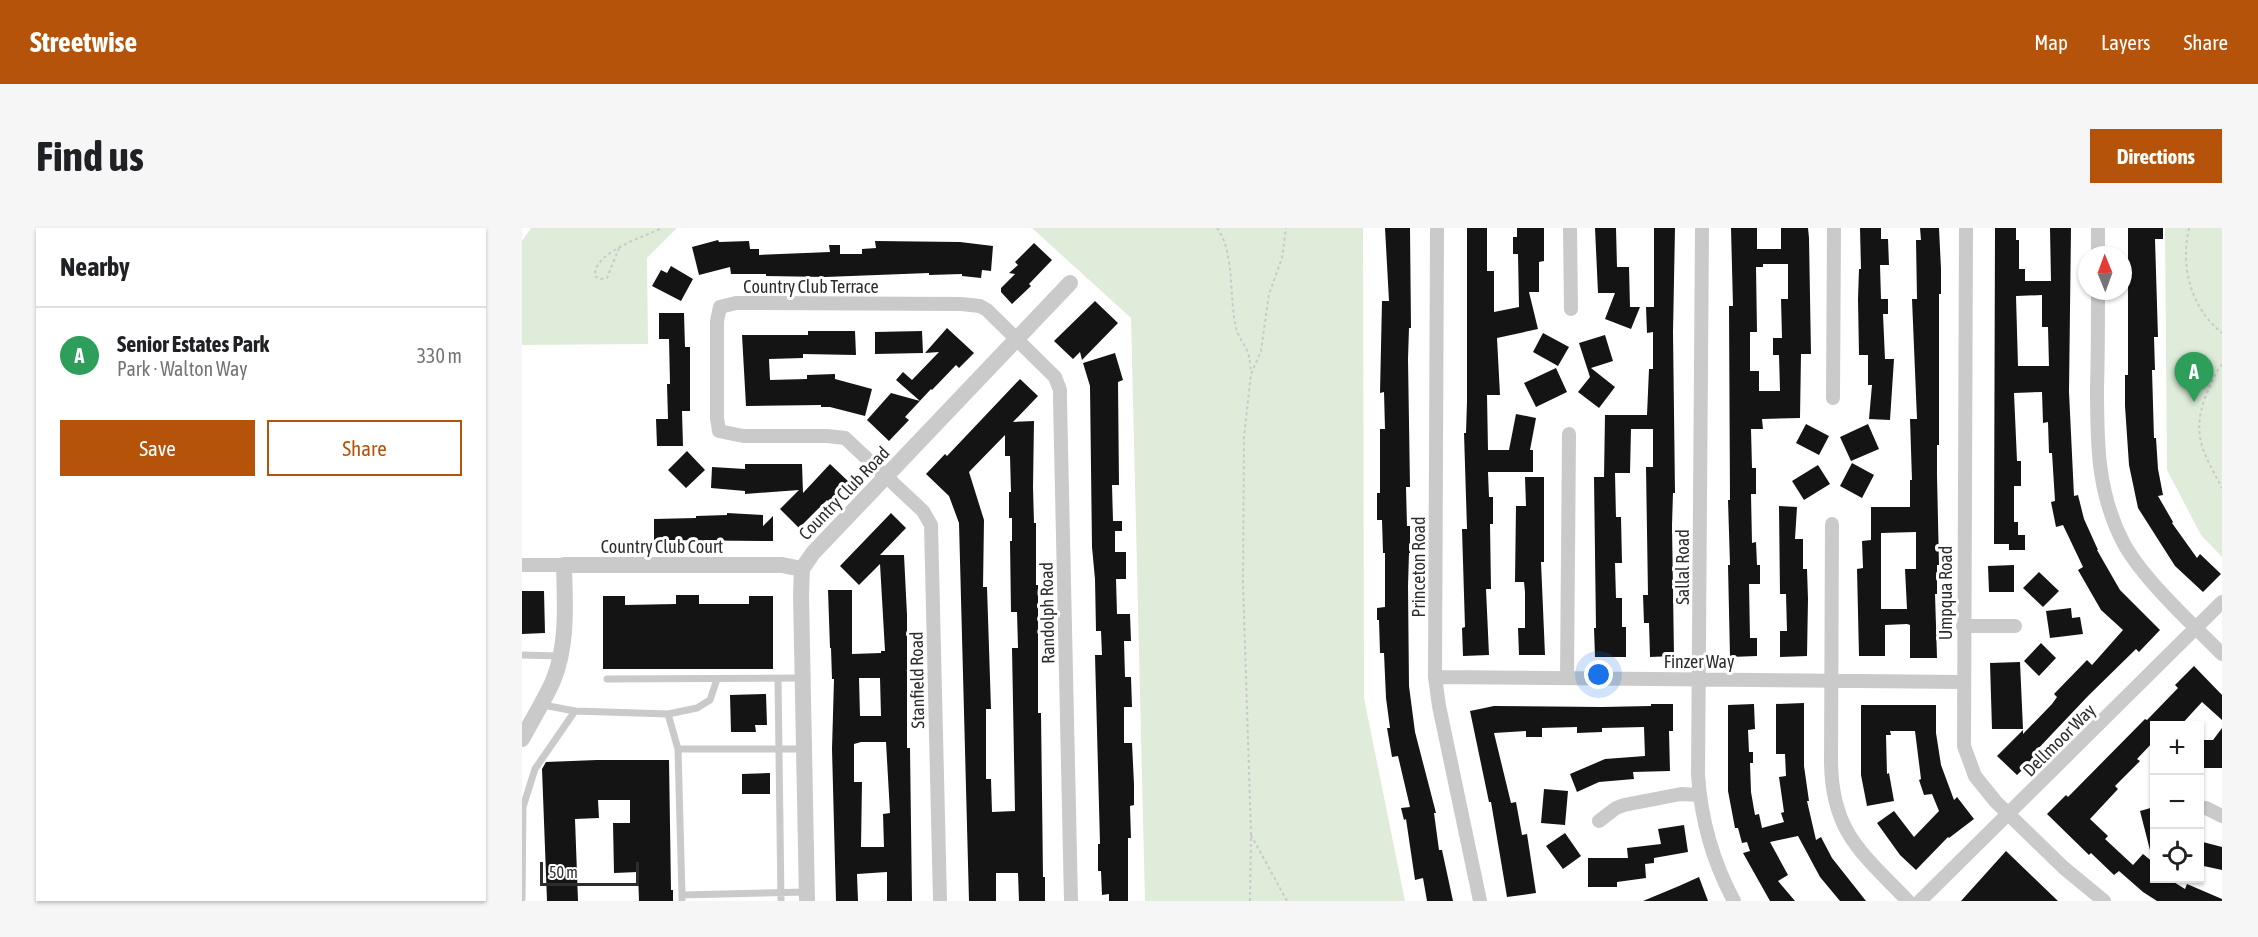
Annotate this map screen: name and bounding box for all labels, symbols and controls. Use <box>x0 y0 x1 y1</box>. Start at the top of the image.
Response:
text: Streetwise <box>30 26 137 58</box>
text: Map <box>2034 30 2068 54</box>
text: Layers <box>2101 30 2151 54</box>
text: Share <box>2184 30 2228 54</box>
button: Directions <box>2090 129 2222 183</box>
text: Find us <box>36 132 144 180</box>
north arrow <box>2078 246 2132 300</box>
text: Nearby <box>60 252 130 282</box>
street label: Country Club Terrace <box>743 276 879 297</box>
text: Senior Estates Park <box>117 331 269 357</box>
text: A <box>75 344 84 367</box>
text: 330 m <box>417 344 462 367</box>
pin: A <box>2174 352 2214 402</box>
text: Park · Walton Way <box>117 357 248 380</box>
button: Save <box>60 420 255 476</box>
button: Share <box>267 420 462 476</box>
street label: Country Club Road <box>794 442 894 544</box>
street label: Princeton Road <box>1408 517 1429 617</box>
street label: Sallal Road <box>1672 529 1693 605</box>
street label: Country Club Court <box>601 536 723 557</box>
street label: Umpqua Road <box>1935 546 1956 640</box>
street label: Randolph Road <box>1036 562 1058 664</box>
street label: Stanfield Road <box>906 631 928 729</box>
street label: Finzer Way <box>1664 651 1734 672</box>
your location <box>1584 660 1613 689</box>
street label: Dellmoor Way <box>2018 699 2100 781</box>
map controls <box>2150 721 2204 883</box>
button: + <box>2150 721 2204 775</box>
button: − <box>2150 775 2204 829</box>
button: locate <box>2150 829 2204 883</box>
scale bar <box>540 859 639 886</box>
text: 50 m <box>549 863 578 881</box>

